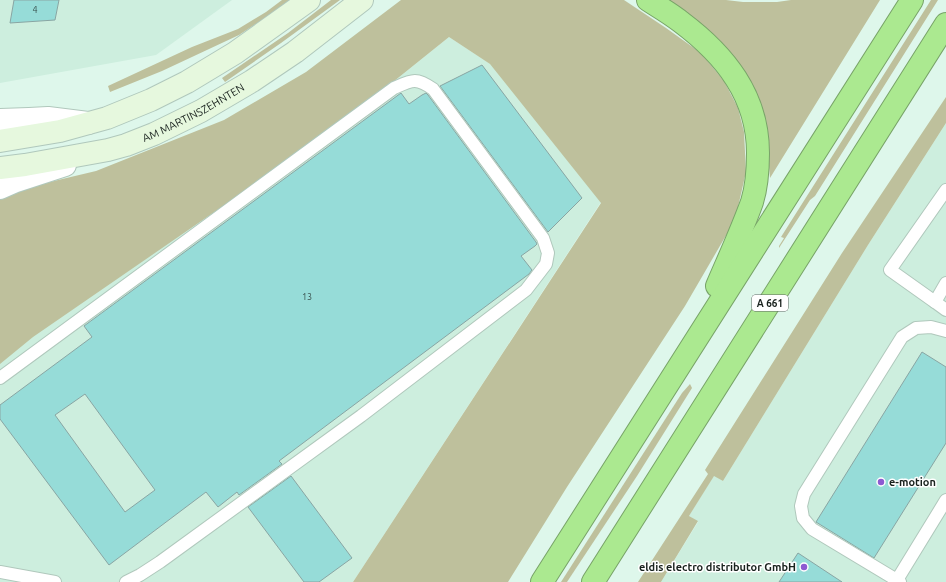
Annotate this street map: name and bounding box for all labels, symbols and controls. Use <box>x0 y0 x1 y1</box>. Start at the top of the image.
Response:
house number: 4 <box>32 5 38 15</box>
street label: AM MARTINSZEHNTEN <box>141 81 246 144</box>
house number: 13 <box>302 292 312 302</box>
road number: A 661 <box>752 295 788 311</box>
place label: e-motion <box>889 476 936 488</box>
marker: e-motion <box>876 477 886 487</box>
place label: eldis electro distributor GmbH <box>639 561 796 573</box>
marker: eldis electro distributor GmbH <box>799 562 809 572</box>

